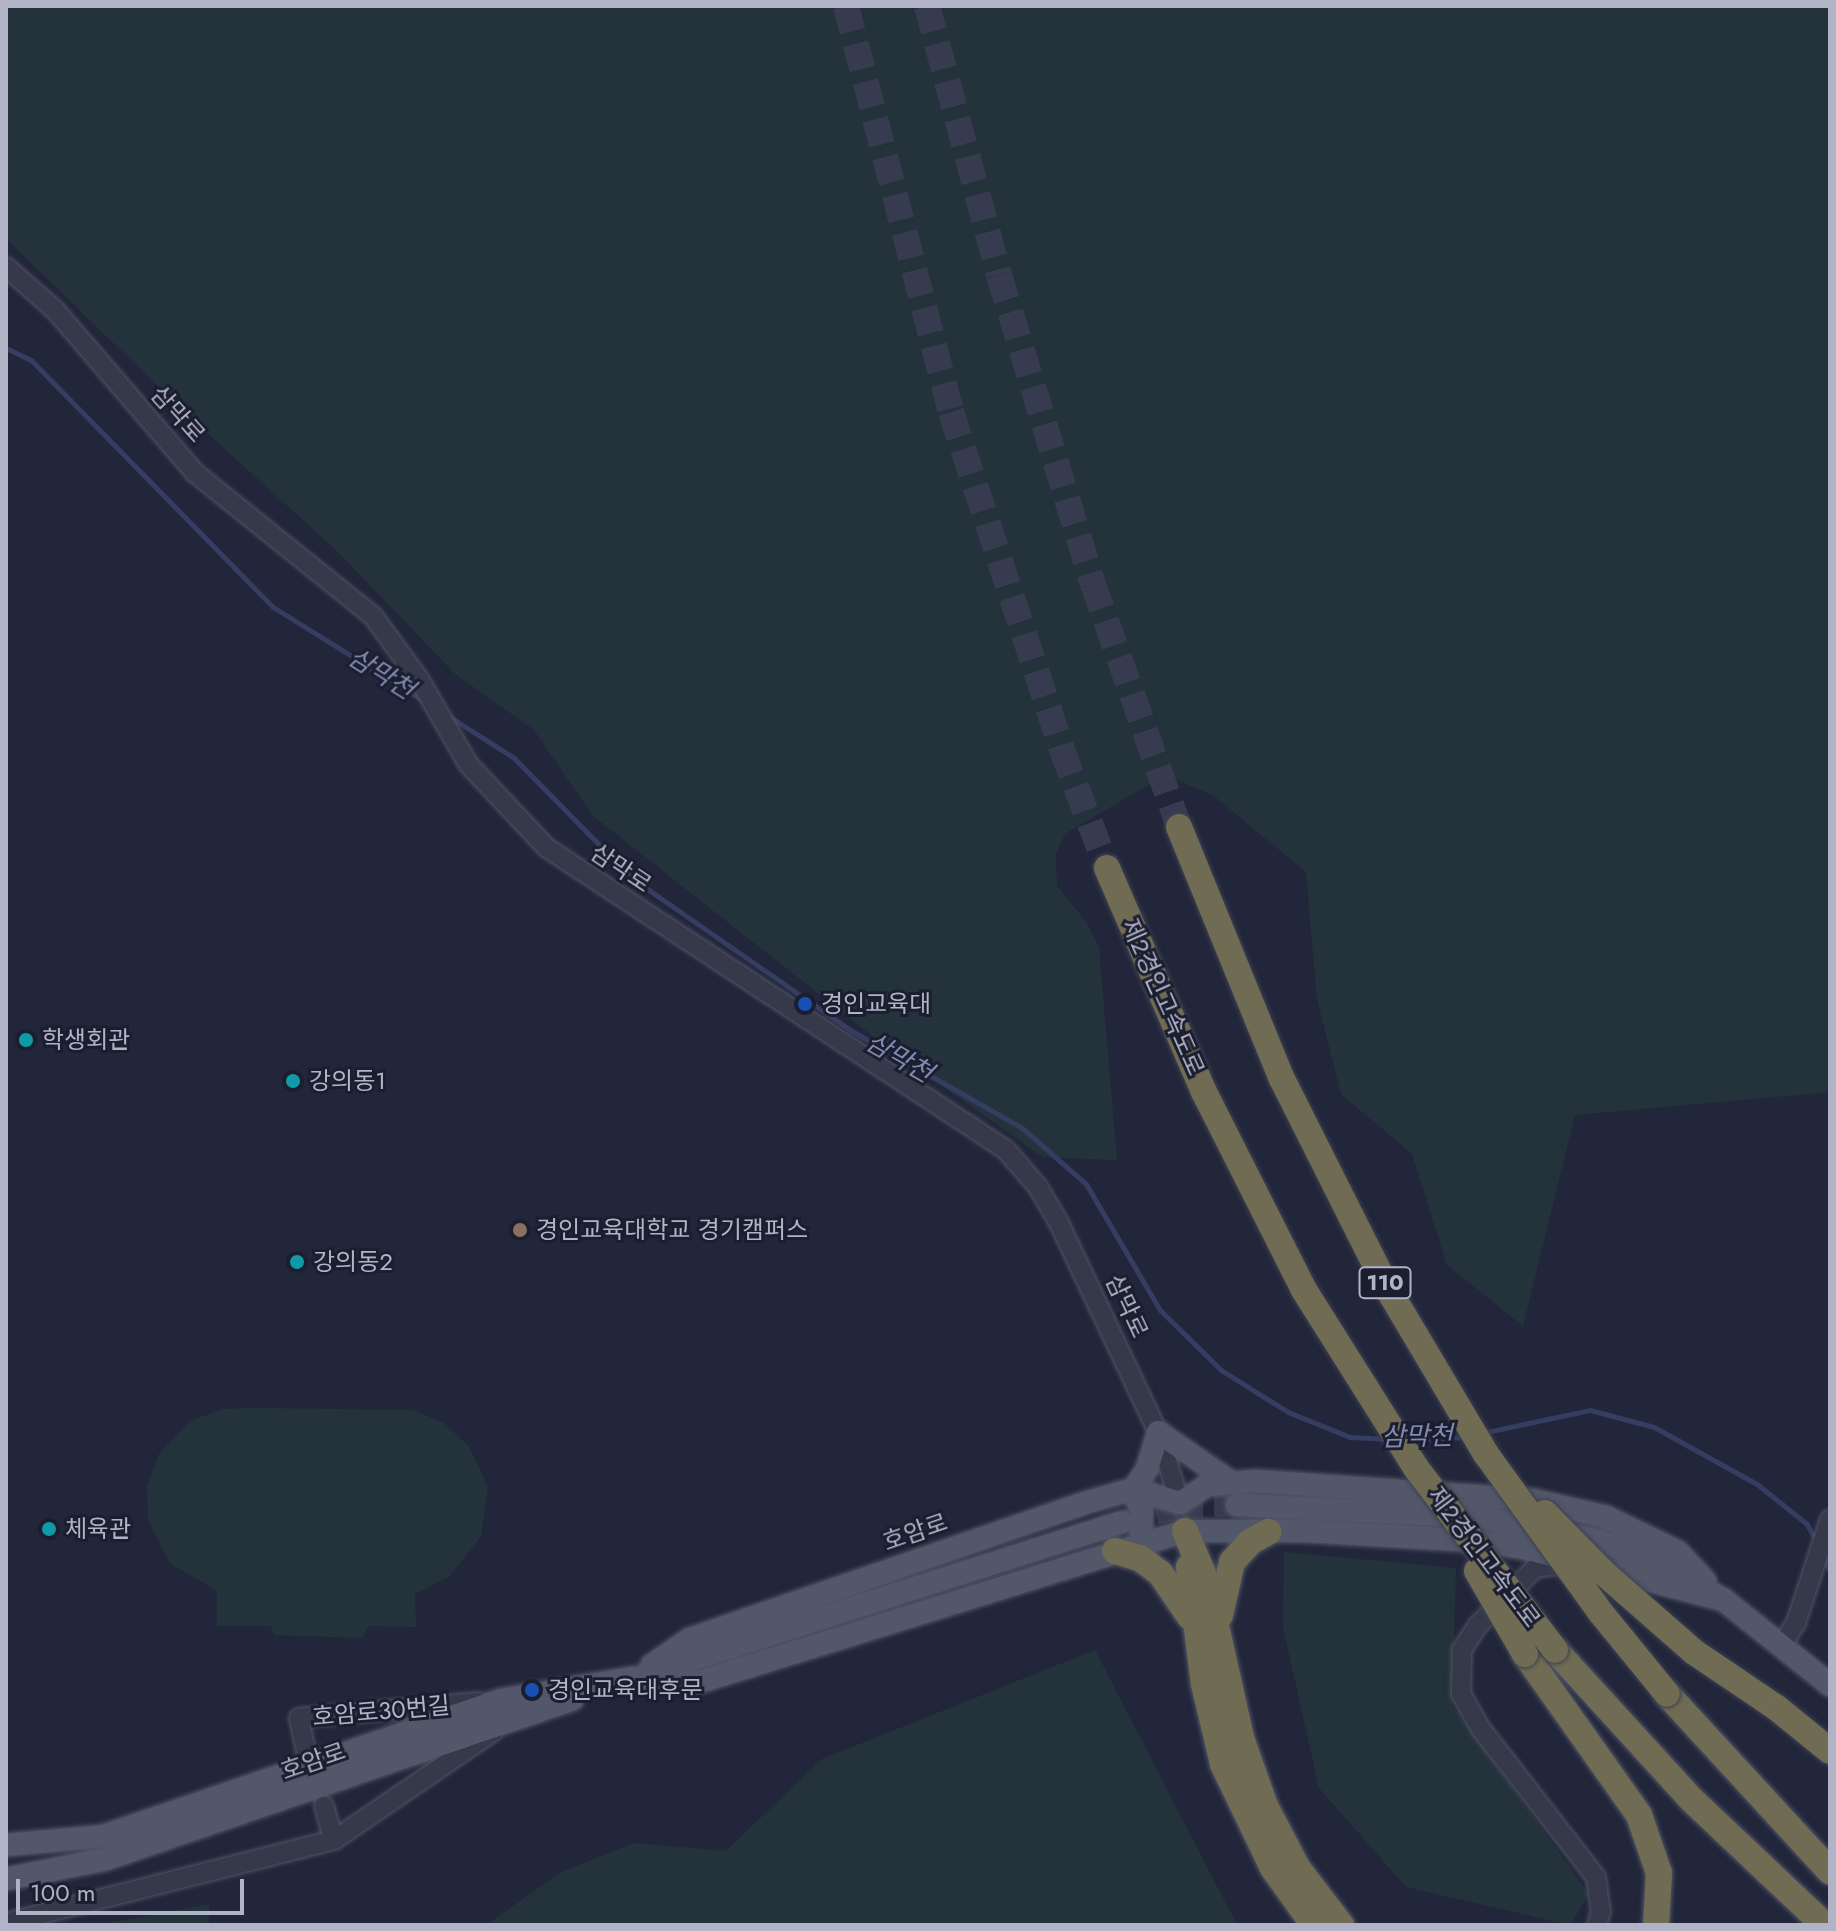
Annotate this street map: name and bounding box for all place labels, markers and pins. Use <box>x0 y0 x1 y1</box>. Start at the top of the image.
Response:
place label: 경인교육대 <box>821 990 931 1018</box>
marker: 경인교육대 <box>796 995 814 1013</box>
place label: 학생회관 <box>42 1026 130 1054</box>
marker: 학생회관 <box>17 1031 35 1049</box>
place label: 강의동1 <box>309 1067 386 1095</box>
marker: 강의동1 <box>284 1072 302 1090</box>
place label: 경인교육대학교 경기캠퍼스 <box>536 1216 808 1244</box>
marker: 경인교육대학교 경기캠퍼스 <box>511 1221 529 1239</box>
place label: 강의동2 <box>313 1248 393 1276</box>
marker: 강의동2 <box>288 1253 306 1271</box>
place label: 체육관 <box>65 1515 131 1543</box>
marker: 체육관 <box>40 1520 58 1538</box>
place label: 경인교육대후문 <box>548 1676 703 1704</box>
marker: 경인교육대후문 <box>523 1681 541 1699</box>

